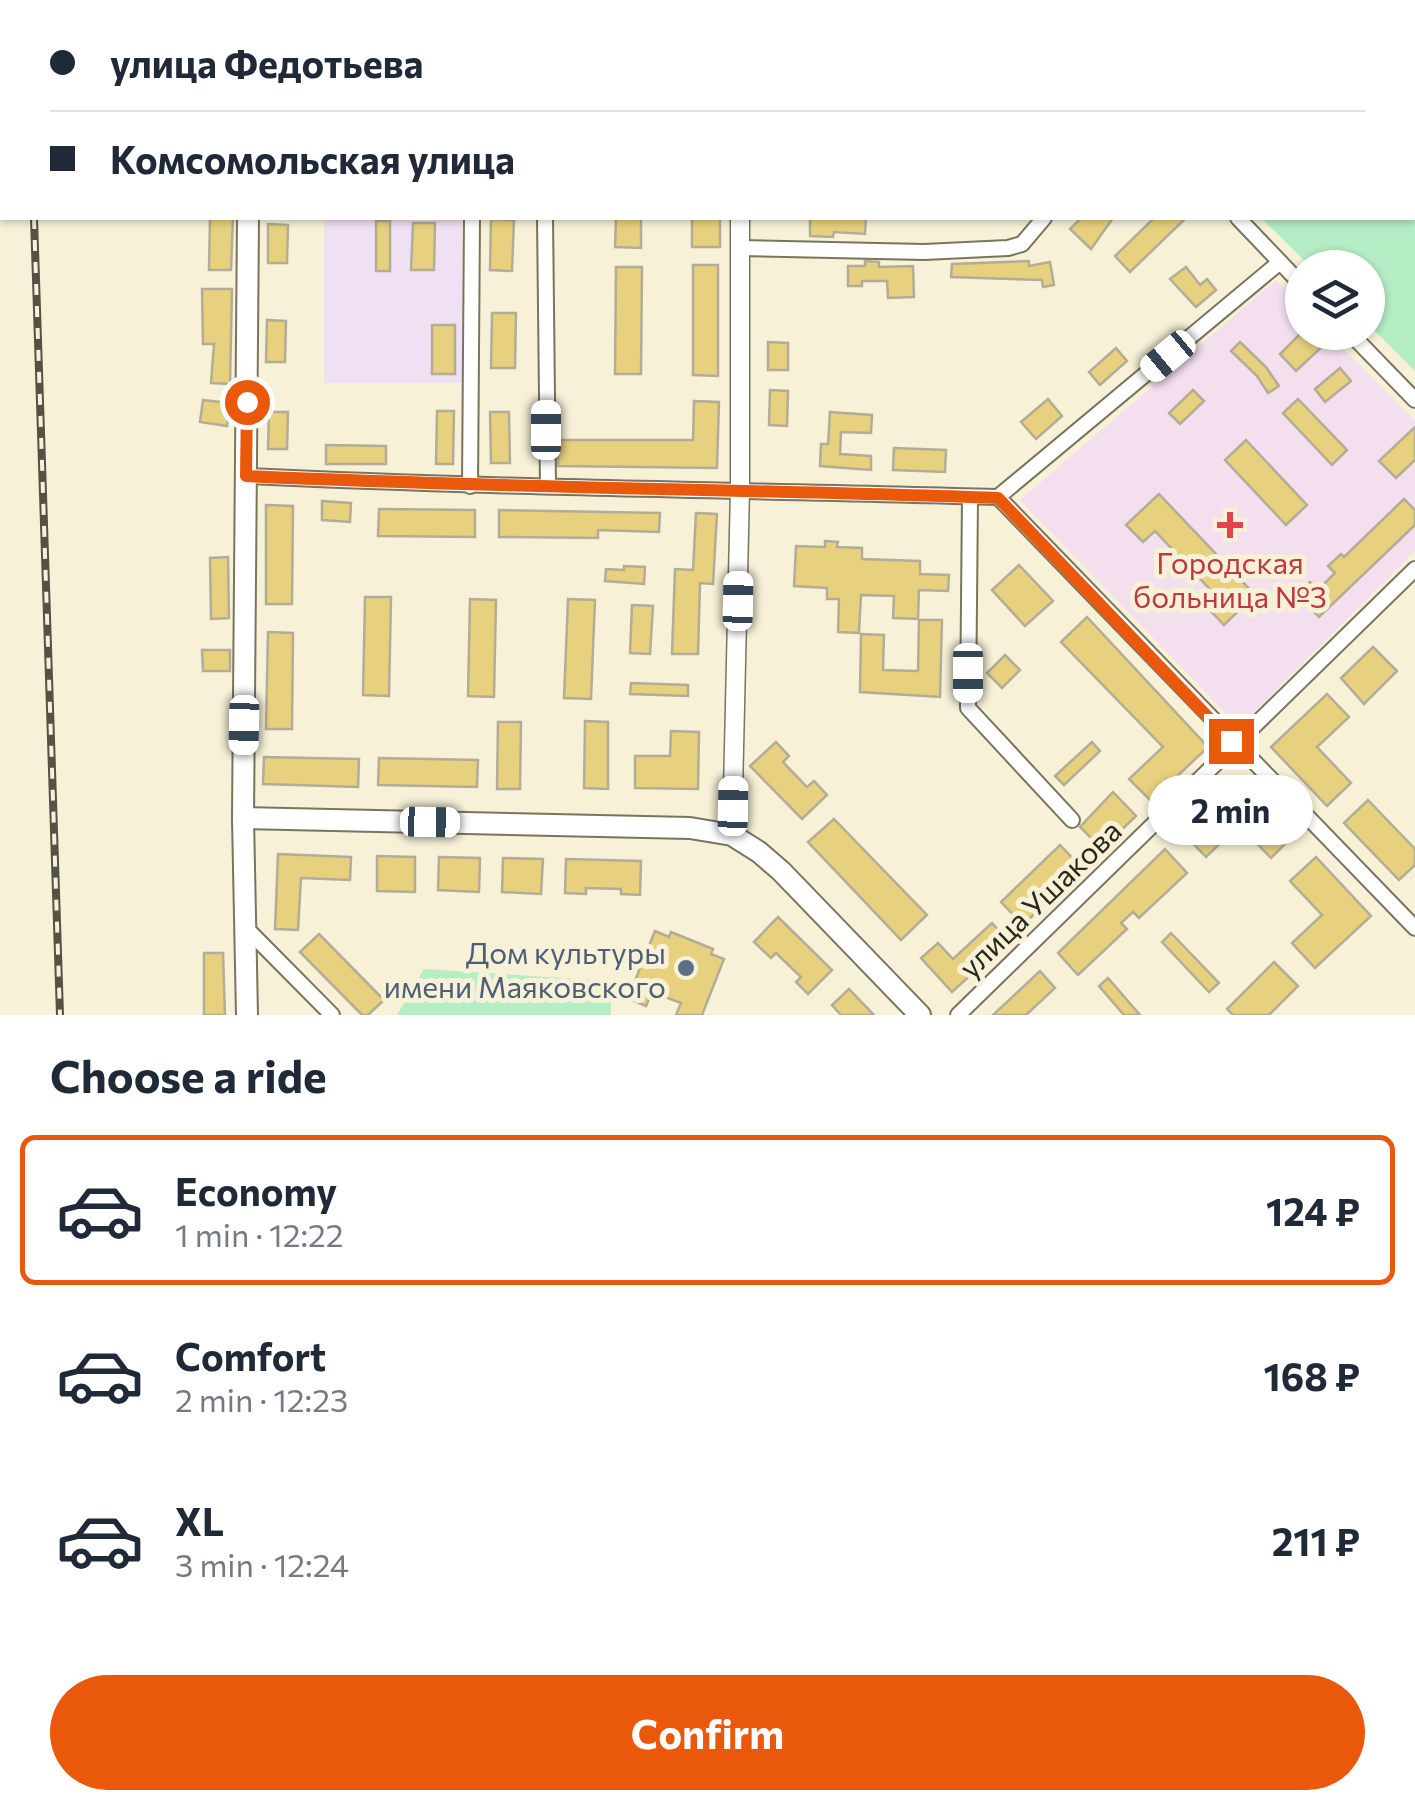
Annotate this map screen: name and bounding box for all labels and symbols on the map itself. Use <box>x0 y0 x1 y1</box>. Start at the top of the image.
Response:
car <box>1135 325 1201 387</box>
route start <box>225 380 270 425</box>
car <box>531 400 561 460</box>
marker: Городская больница №3 <box>1217 512 1243 538</box>
place label: Городская больница №3 <box>1133 543 1327 614</box>
car <box>722 571 754 631</box>
car <box>953 643 983 703</box>
car <box>228 695 260 755</box>
route end <box>1209 719 1254 764</box>
car <box>717 776 749 836</box>
callout: 2 min <box>1148 776 1314 846</box>
car <box>400 806 460 838</box>
street label: улица Ушакова <box>950 811 1128 985</box>
place label: Дом культуры имени Маяковского <box>384 933 666 1004</box>
marker: Дом культуры имени Маяковского <box>675 957 697 979</box>

